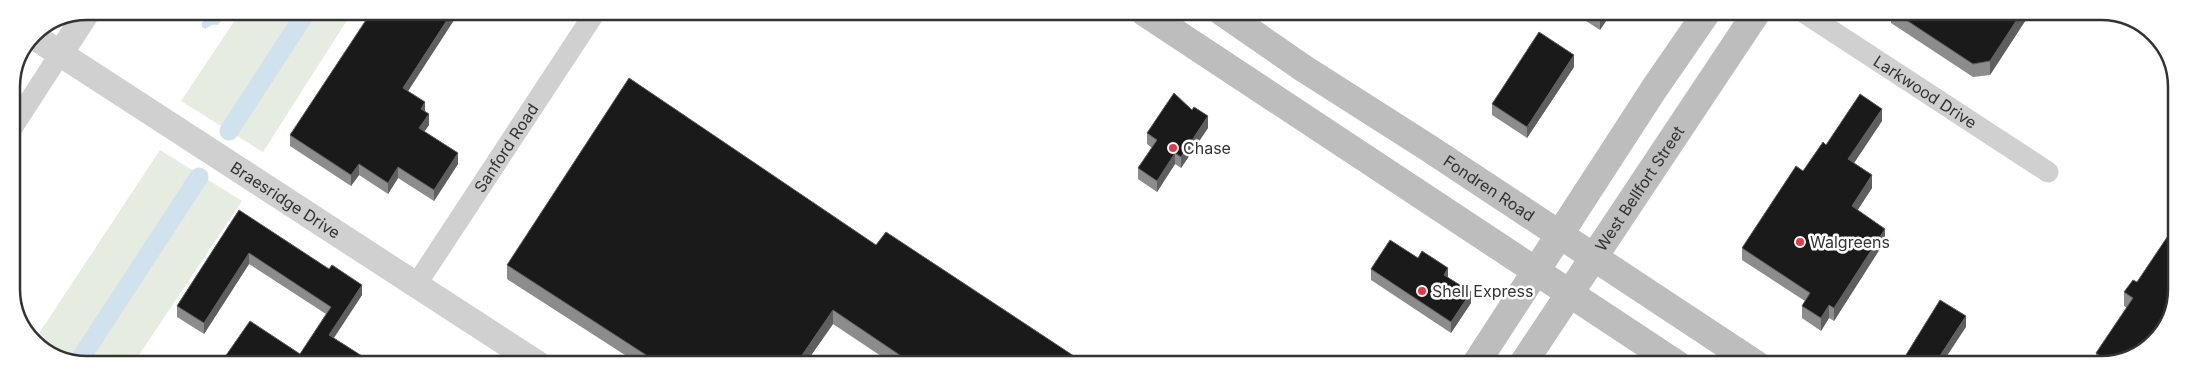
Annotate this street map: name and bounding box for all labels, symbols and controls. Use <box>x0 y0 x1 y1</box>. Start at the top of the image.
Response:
street label: Larkwood Drive <box>1870 51 1981 133</box>
street label: Sanford Road <box>470 100 543 196</box>
street label: West Bellfort Street <box>1591 122 1688 255</box>
place label: Chase <box>1183 138 1231 158</box>
marker: Chase <box>1167 142 1179 154</box>
street label: Fondren Road <box>1440 151 1539 225</box>
street label: Braesridge Drive <box>227 157 344 243</box>
place label: Walgreens <box>1810 232 1890 252</box>
marker: Walgreens <box>1794 236 1806 248</box>
place label: Shell Express <box>1432 281 1533 301</box>
marker: Shell Express <box>1416 285 1428 297</box>

